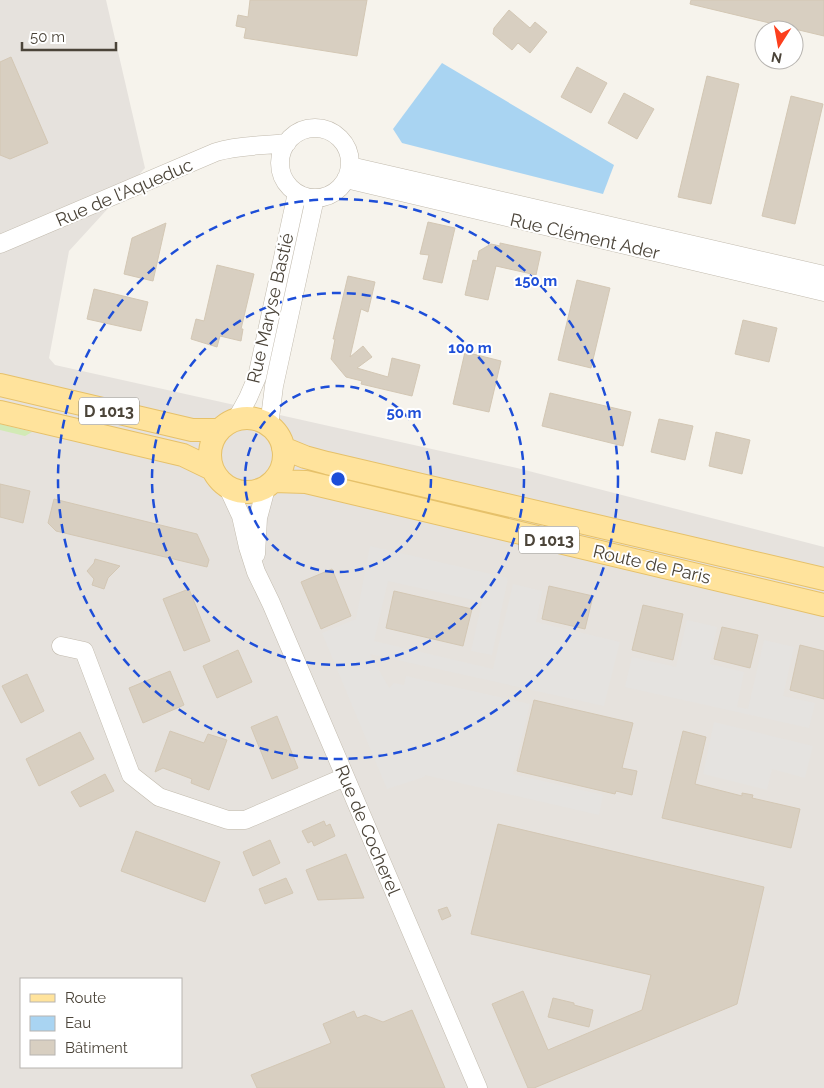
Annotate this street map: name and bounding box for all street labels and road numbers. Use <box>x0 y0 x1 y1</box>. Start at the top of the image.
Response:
street label: Rue de l'Aqueduc <box>52 154 196 230</box>
street label: Rue Clément Ader <box>508 209 662 264</box>
street label: Rue Maryse Bastié <box>242 230 298 385</box>
road number: D 1013 <box>79 398 139 424</box>
road number: D 1013 <box>519 526 579 554</box>
street label: Route de Paris <box>591 540 713 588</box>
street label: Rue de Cocherel <box>331 762 405 898</box>

